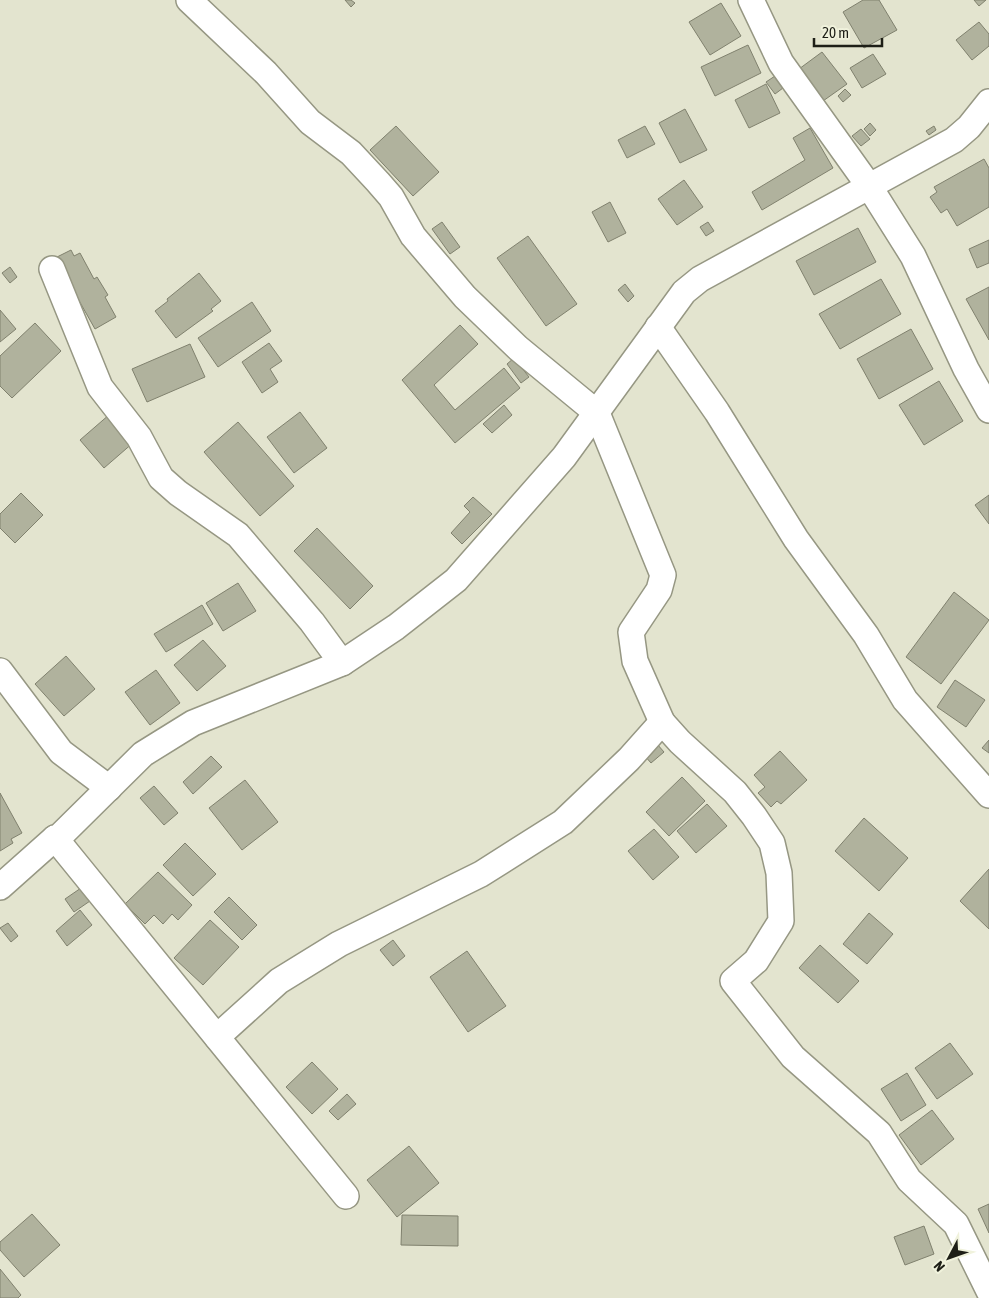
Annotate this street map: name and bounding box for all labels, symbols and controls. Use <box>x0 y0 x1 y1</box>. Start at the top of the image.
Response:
scale bar <box>814 15 882 47</box>
text: 20 m <box>822 24 849 41</box>
north arrow <box>924 1233 974 1283</box>
text: N <box>930 1258 948 1275</box>

